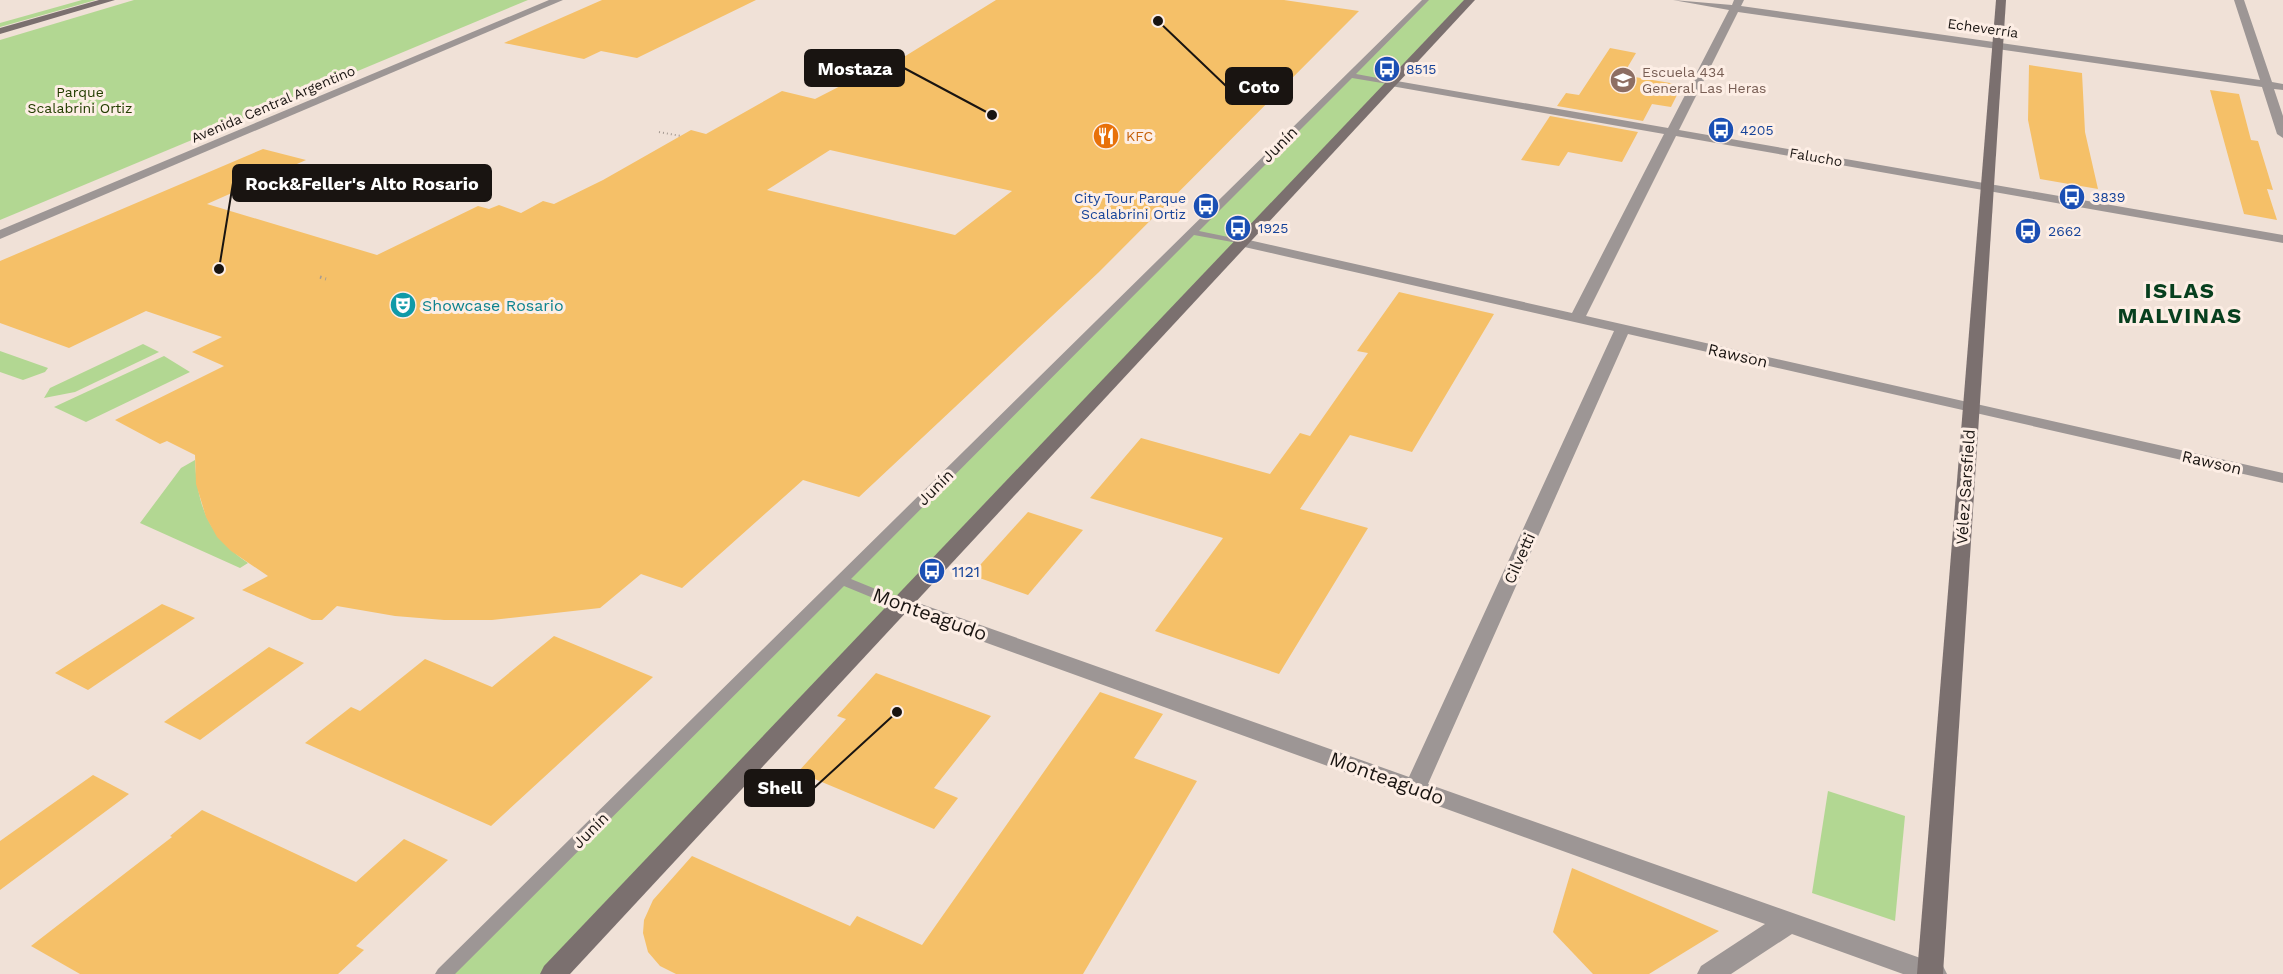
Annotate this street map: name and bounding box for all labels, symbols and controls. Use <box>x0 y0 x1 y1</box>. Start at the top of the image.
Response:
street label: Echeverría <box>1946 15 2020 41</box>
callout: Mostaza <box>805 50 904 86</box>
bus stop icon: 8515 <box>1372 54 1402 84</box>
text: Mostaza <box>818 58 893 79</box>
place label: 8515 <box>1406 61 1436 77</box>
street label: Avenida Central Argentino <box>189 62 357 146</box>
place label: Escuela 434 General Las Heras <box>1642 64 1766 96</box>
school or university icon: Escuela 434 General Las Heras <box>1608 65 1638 95</box>
callout: Coto <box>1226 68 1292 104</box>
text: Coto <box>1238 76 1280 97</box>
park label: Parque Scalabrini Ortiz <box>27 84 133 116</box>
bus stop icon: 4205 <box>1706 115 1736 145</box>
restaurant icon: KFC <box>1091 121 1121 151</box>
street label: Junín <box>1257 122 1301 166</box>
place label: 4205 <box>1740 122 1774 138</box>
place label: KFC <box>1126 128 1153 144</box>
street label: Falucho <box>1788 144 1844 170</box>
callout: Rock&Feller's Alto Rosario <box>233 165 491 201</box>
text: Rock&Feller's Alto Rosario <box>245 173 479 194</box>
bus stop icon: 3839 <box>2057 182 2087 212</box>
place label: 3839 <box>2092 189 2125 205</box>
place label: City Tour Parque Scalabrini Ortiz <box>1074 190 1186 222</box>
bus stop icon: City Tour Parque Scalabrini Ortiz <box>1191 191 1221 221</box>
bus stop icon: 1925 <box>1223 213 1253 243</box>
bus stop icon: 2662 <box>2013 216 2043 246</box>
place label: 1925 <box>1258 220 1288 236</box>
place label: 2662 <box>2048 223 2081 239</box>
district label: ISLAS MALVINAS <box>2117 278 2243 328</box>
theatre icon: Showcase Rosario <box>388 290 418 320</box>
place label: Showcase Rosario <box>422 296 564 315</box>
street label: Rawson <box>1706 339 1770 372</box>
street label: Vélez Sarsfield <box>1952 429 1979 545</box>
street label: Rawson <box>2180 446 2244 479</box>
street label: Junín <box>913 465 957 509</box>
street label: Cilvetti <box>1500 530 1539 587</box>
bus stop icon: 1121 <box>917 556 947 586</box>
place label: 1121 <box>952 562 980 581</box>
street label: Monteagudo <box>870 582 990 646</box>
street label: Monteagudo <box>1327 746 1447 810</box>
callout: Shell <box>745 770 814 806</box>
text: Shell <box>758 777 803 798</box>
street label: Junín <box>568 808 612 852</box>

